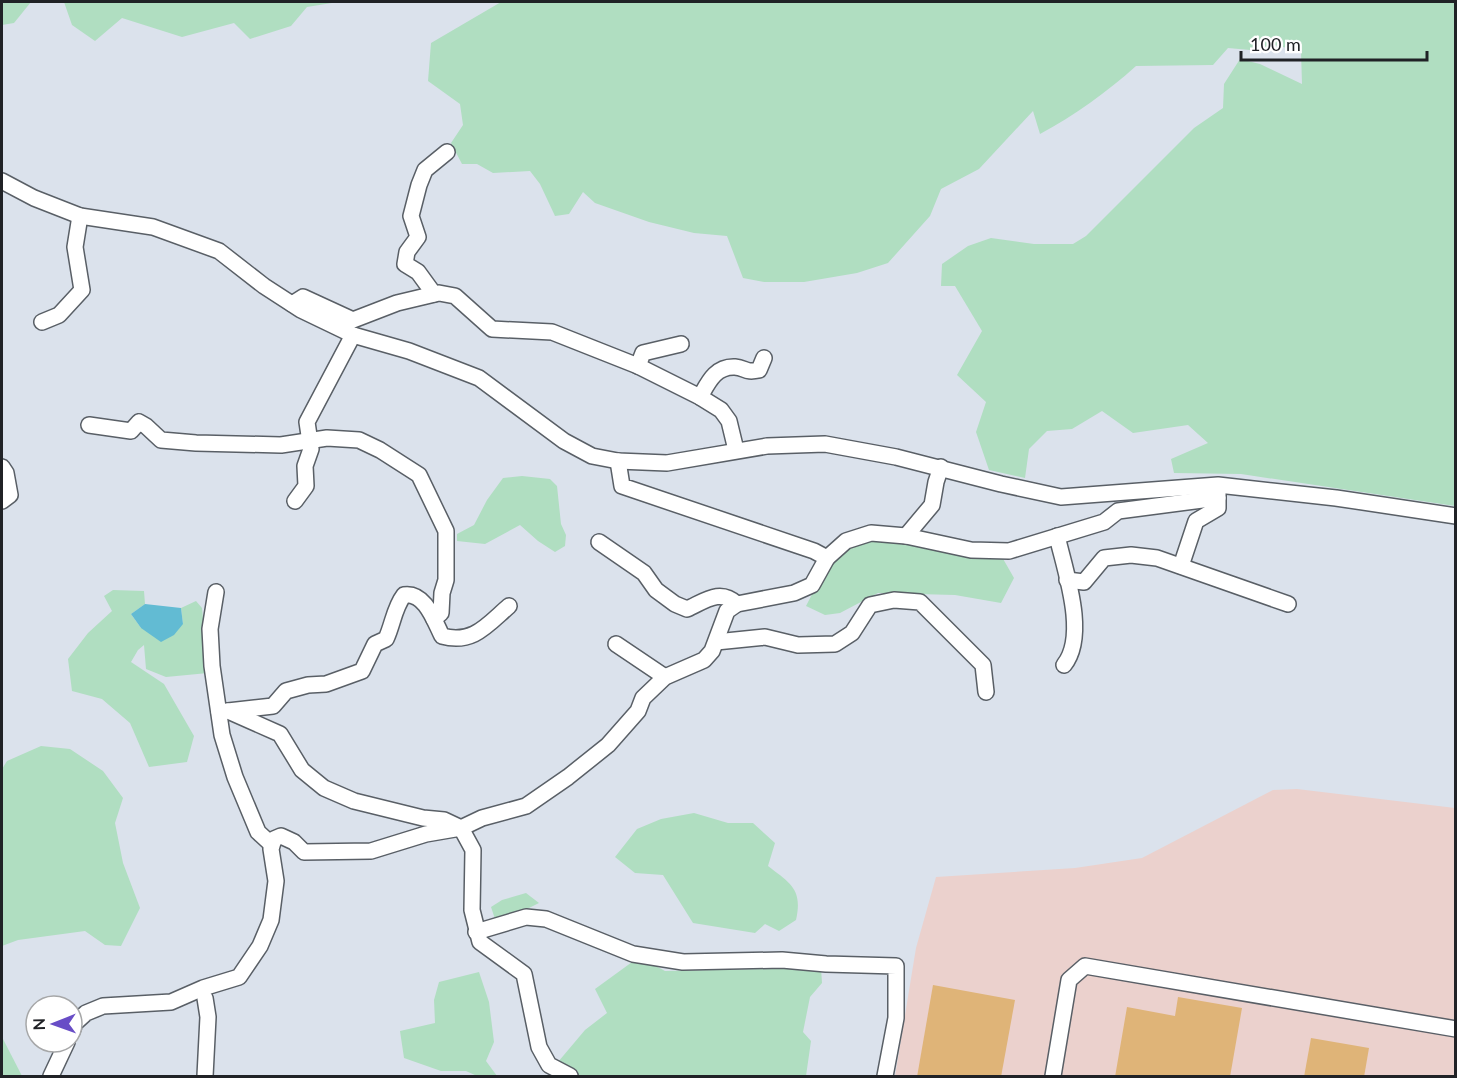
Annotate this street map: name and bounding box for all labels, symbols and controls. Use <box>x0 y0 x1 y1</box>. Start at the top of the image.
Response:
scale bar <box>1241 24 1427 62</box>
text: 100 m <box>1250 33 1301 55</box>
north arrow <box>24 994 84 1054</box>
text: N <box>29 1018 48 1031</box>

